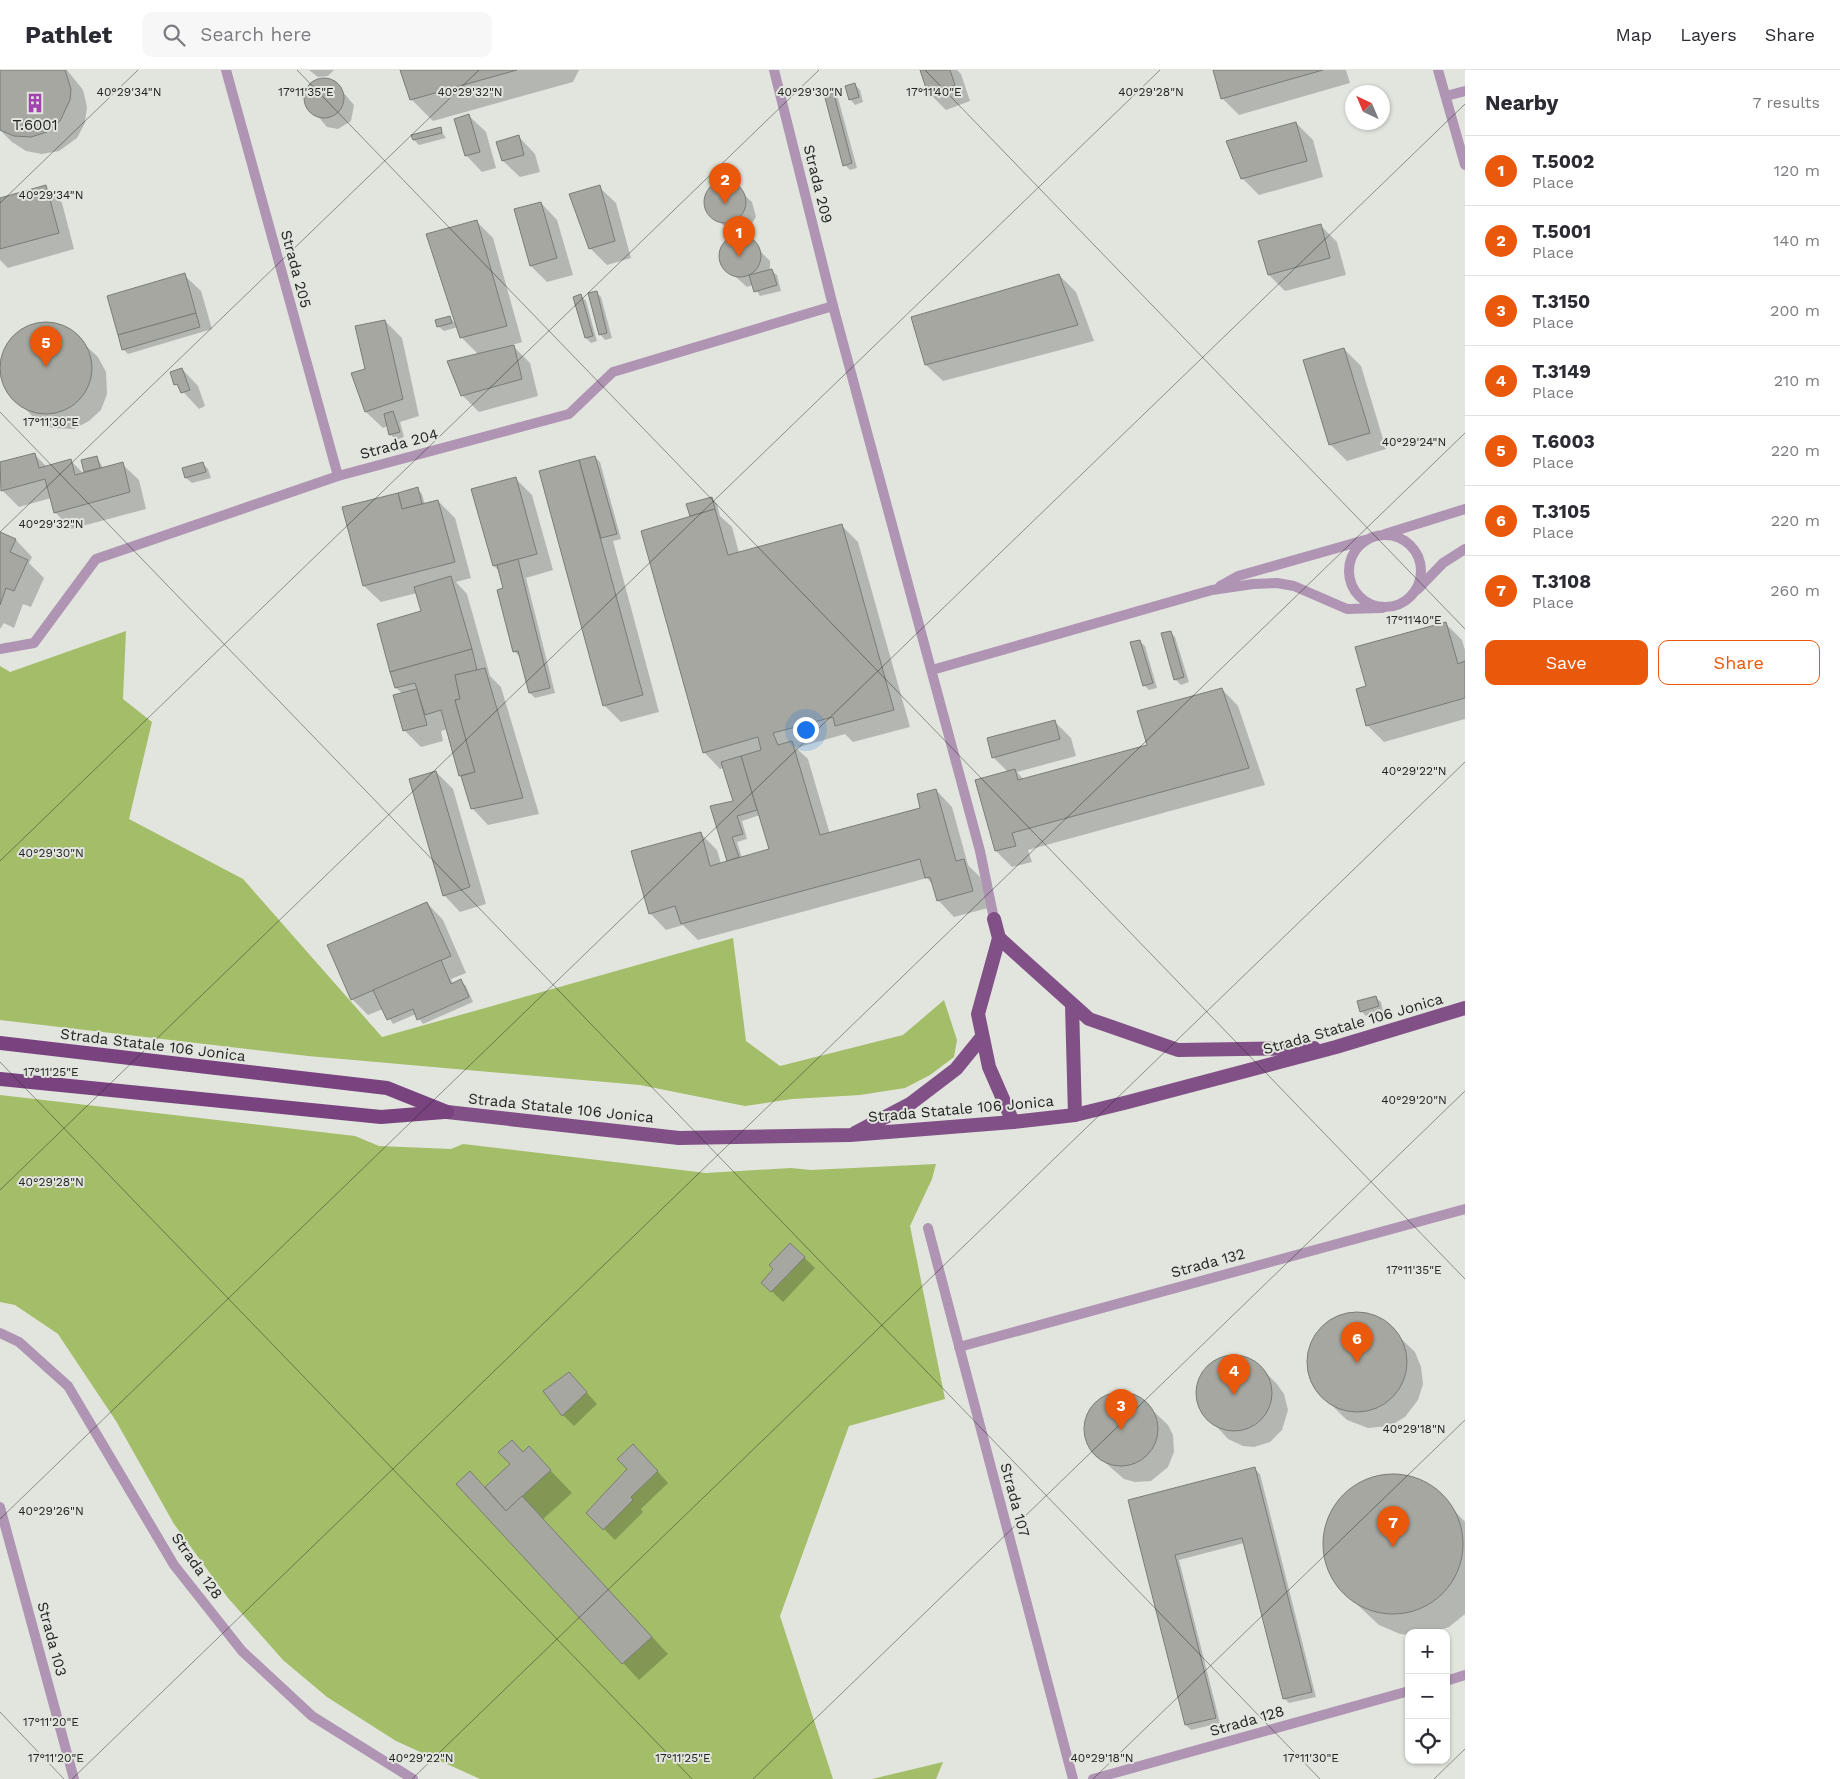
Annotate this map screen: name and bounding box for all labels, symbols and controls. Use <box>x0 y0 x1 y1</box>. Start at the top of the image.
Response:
search box <box>142 12 492 57</box>
text: Pathlet <box>25 21 112 49</box>
icon: search <box>160 21 188 49</box>
text: Search here <box>200 23 312 46</box>
text: Map <box>1615 24 1652 45</box>
text: Layers <box>1680 24 1737 45</box>
text: Share <box>1765 24 1815 45</box>
text: 40°29'34"N <box>97 85 161 99</box>
text: 17°11'35"E <box>278 85 334 99</box>
text: 40°29'32"N <box>437 85 503 99</box>
text: 40°29'30"N <box>777 85 843 99</box>
text: 17°11'40"E <box>906 85 962 99</box>
text: 40°29'28"N <box>1118 85 1184 99</box>
north arrow <box>1345 85 1390 130</box>
text: Nearby <box>1485 90 1558 115</box>
building icon: T.6001 <box>24 92 46 114</box>
text: 7 results <box>1753 93 1820 112</box>
place label: T.6001 <box>12 116 58 134</box>
street label: Strada 209 <box>800 143 836 225</box>
text: T.5002 <box>1532 150 1594 173</box>
text: 1 <box>1498 161 1504 180</box>
text: 120 m <box>1774 161 1820 180</box>
pin: 2 <box>709 163 741 204</box>
text: Place <box>1532 173 1574 192</box>
text: 40°29'34"N <box>19 188 83 202</box>
pin: 1 <box>723 216 755 257</box>
text: T.5001 <box>1532 220 1591 243</box>
street label: Strada 205 <box>277 228 315 310</box>
text: 2 <box>1496 231 1506 250</box>
text: 140 m <box>1773 231 1820 250</box>
text: Place <box>1532 243 1574 262</box>
text: T.3150 <box>1532 290 1590 313</box>
text: 3 <box>1496 301 1506 320</box>
text: 200 m <box>1770 301 1820 320</box>
text: Place <box>1532 313 1574 332</box>
pin: 5 <box>30 326 62 367</box>
text: T.3149 <box>1532 360 1591 383</box>
text: 4 <box>1496 371 1506 390</box>
text: 210 m <box>1774 371 1820 390</box>
text: Place <box>1532 383 1574 402</box>
text: 17°11'30"E <box>23 415 79 429</box>
street label: Strada 204 <box>358 425 440 463</box>
text: T.6003 <box>1532 430 1595 453</box>
text: 40°29'24"N <box>1382 435 1446 449</box>
text: 5 <box>1496 441 1506 460</box>
text: 220 m <box>1771 441 1820 460</box>
text: Place <box>1532 453 1574 472</box>
text: T.3105 <box>1532 500 1590 523</box>
text: 6 <box>1496 511 1506 530</box>
text: 220 m <box>1771 511 1820 530</box>
text: 40°29'32"N <box>18 517 84 531</box>
text: Place <box>1532 523 1574 542</box>
text: T.3108 <box>1532 570 1591 593</box>
text: 7 <box>1496 581 1506 600</box>
text: 260 m <box>1770 581 1820 600</box>
text: Place <box>1532 593 1574 612</box>
text: 17°11'40"E <box>1386 613 1442 627</box>
button: Save <box>1485 640 1648 685</box>
button: Share <box>1658 640 1820 685</box>
your location <box>793 717 819 743</box>
text: 40°29'22"N <box>1381 764 1447 778</box>
text: 40°29'30"N <box>18 846 84 860</box>
street label: Strada Statale 106 Jonica <box>1261 990 1446 1058</box>
street label: Strada Statale 106 Jonica <box>59 1025 247 1065</box>
text: 17°11'25"E <box>23 1065 79 1079</box>
street label: Strada Statale 106 Jonica <box>467 1089 655 1127</box>
street label: Strada Statale 106 Jonica <box>867 1092 1055 1126</box>
text: 40°29'20"N <box>1381 1093 1447 1107</box>
text: 40°29'28"N <box>18 1175 84 1189</box>
street label: Strada 132 <box>1169 1244 1247 1282</box>
text: 17°11'35"E <box>1386 1263 1442 1277</box>
pin: 6 <box>1341 1322 1373 1363</box>
pin: 4 <box>1218 1354 1250 1395</box>
pin: 3 <box>1105 1389 1137 1430</box>
text: 40°29'18"N <box>1382 1422 1446 1436</box>
street label: Strada 107 <box>996 1461 1034 1539</box>
text: 40°29'26"N <box>18 1504 84 1518</box>
pin: 7 <box>1377 1506 1409 1547</box>
street label: Strada 128 <box>168 1529 226 1603</box>
street label: Strada 103 <box>33 1600 71 1678</box>
map controls <box>1405 1629 1450 1764</box>
button: + <box>1405 1629 1450 1674</box>
button: − <box>1405 1674 1450 1719</box>
street label: Strada 128 <box>1208 1702 1286 1740</box>
text: 17°11'20"E <box>23 1715 79 1729</box>
button: locate <box>1405 1719 1450 1764</box>
text: 17°11'20"E <box>28 1751 84 1765</box>
text: 40°29'22"N <box>388 1751 454 1765</box>
text: 17°11'25"E <box>655 1751 711 1765</box>
text: 40°29'18"N <box>1070 1751 1134 1765</box>
text: 17°11'30"E <box>1283 1751 1339 1765</box>

